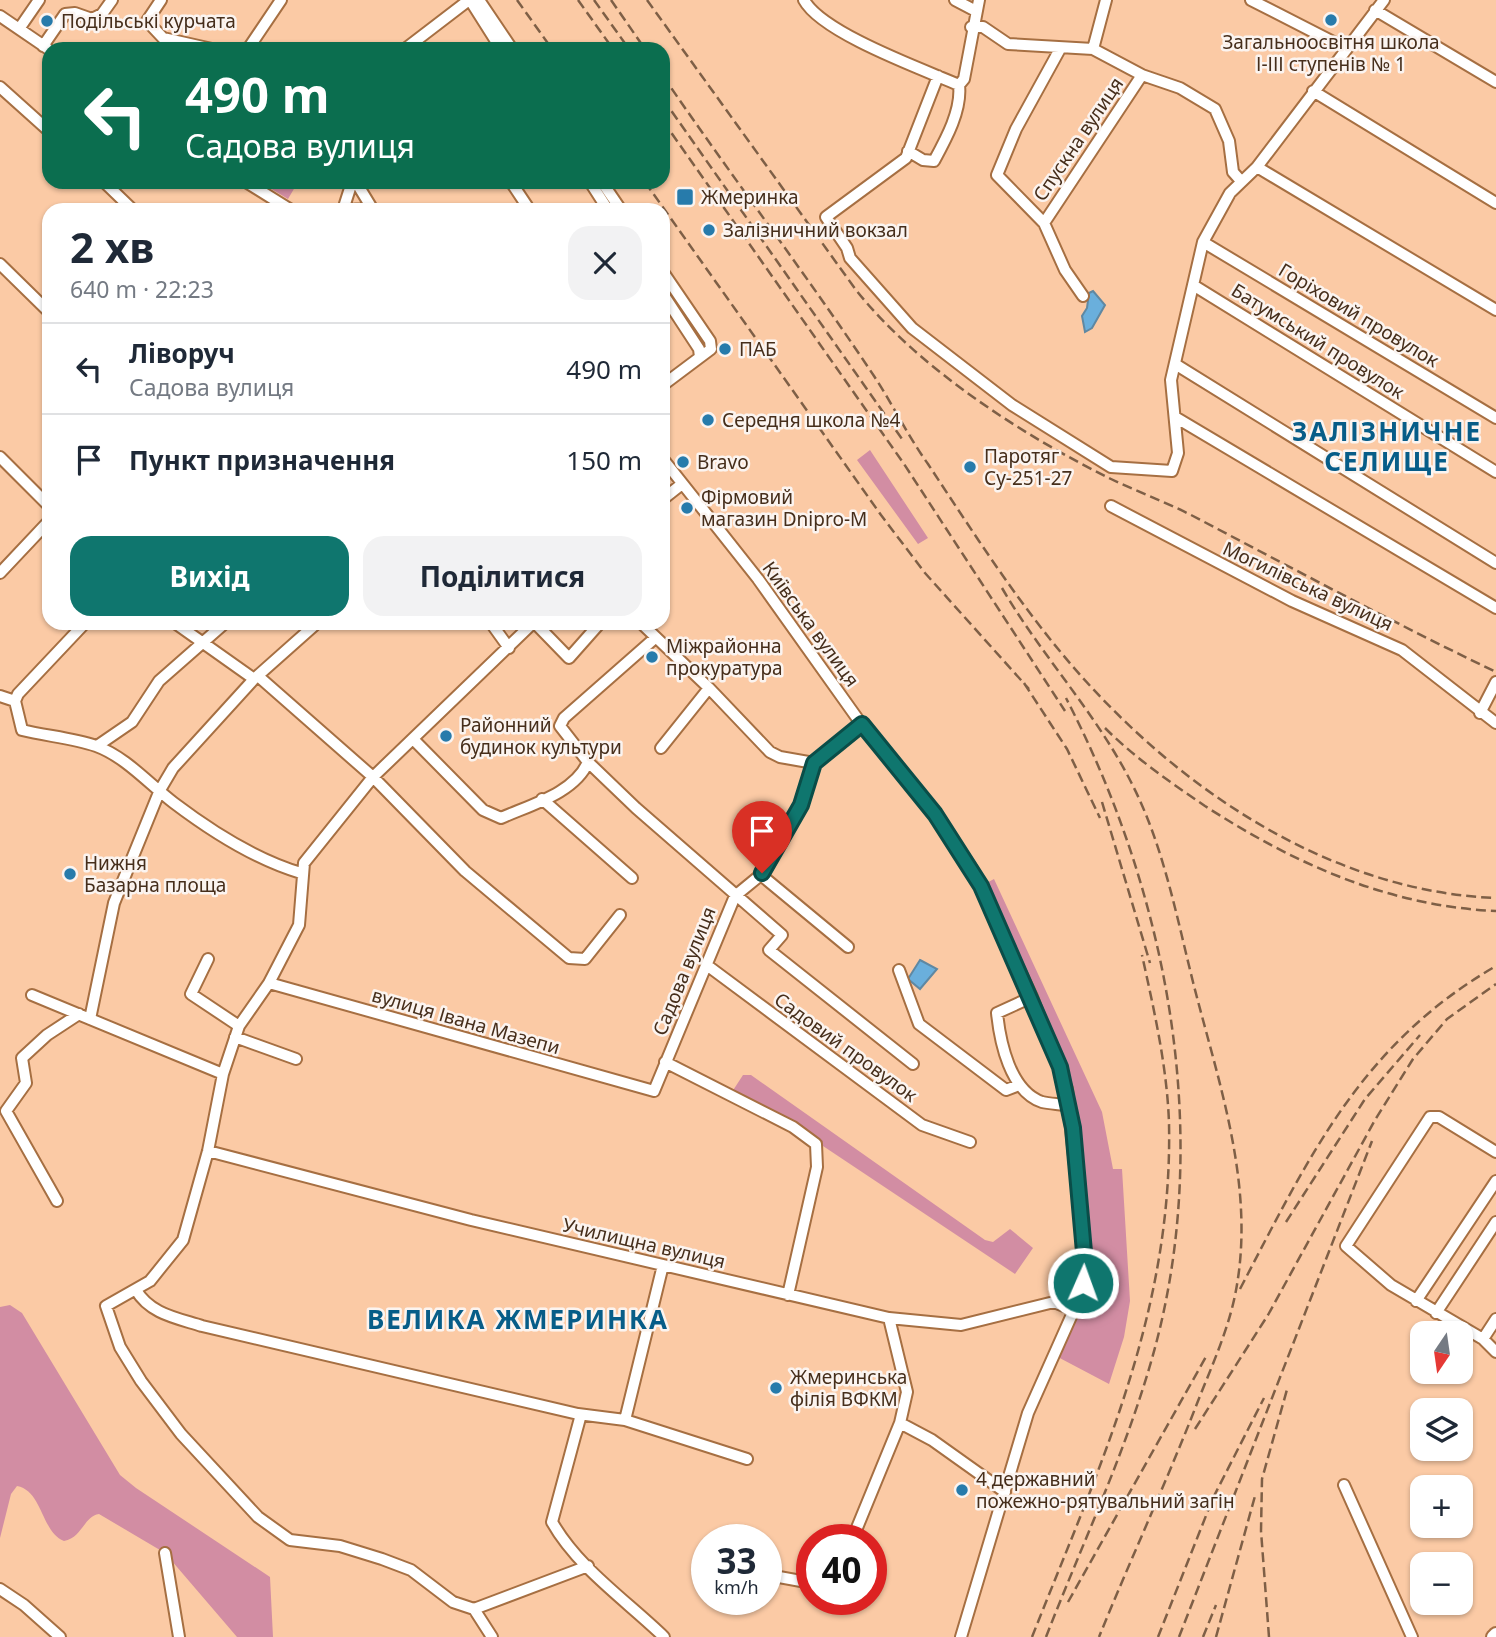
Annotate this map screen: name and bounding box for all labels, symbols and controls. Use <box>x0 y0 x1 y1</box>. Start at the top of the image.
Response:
place label: Подільські курчата <box>61 8 236 34</box>
marker: Загальноосвітня школа І-ІІІ ступенів № 1 <box>1323 12 1339 28</box>
marker: Подільські курчата <box>39 13 55 29</box>
place label: Загальноосвітня школа І-ІІІ ступенів № 1 <box>1222 29 1440 77</box>
text: 490 m <box>185 61 330 127</box>
icon: left <box>70 70 161 161</box>
street label: Спускна вулиця <box>1027 72 1129 206</box>
text: Садова вулиця <box>185 124 415 167</box>
place label: Жмеринка <box>701 184 799 210</box>
marker: Жмеринка <box>675 187 695 207</box>
place label: Залізничний вокзал <box>723 217 908 243</box>
text: 2 хв <box>70 218 154 275</box>
marker: Залізничний вокзал <box>701 222 717 238</box>
button: close <box>568 226 642 300</box>
street label: Горіховий провулок <box>1274 257 1444 373</box>
text: 640 m · 22:23 <box>70 273 214 305</box>
street label: Батумський провулок <box>1226 277 1410 405</box>
text: Ліворуч <box>129 335 235 371</box>
place label: ПАБ <box>739 336 777 362</box>
marker: ПАБ <box>717 341 733 357</box>
icon: left <box>70 350 108 388</box>
text: 490 m <box>566 351 642 387</box>
text: Садова вулиця <box>129 371 294 403</box>
place label: Середня школа №4 <box>722 407 901 433</box>
marker: Середня школа №4 <box>700 412 716 428</box>
district label: ЗАЛІЗНИЧНЕ СЕЛИЩЕ <box>1292 413 1482 479</box>
icon: arrive <box>70 441 108 479</box>
text: Пункт призначення <box>129 442 395 478</box>
text: 150 m <box>566 442 642 478</box>
place label: Паротяг Су-251-27 <box>984 443 1072 491</box>
place label: Bravo <box>697 449 749 475</box>
marker: Bravo <box>675 454 691 470</box>
marker: Паротяг Су-251-27 <box>962 459 978 475</box>
place label: Фірмовий магазин Dnipro-M <box>701 484 867 532</box>
marker: Фірмовий магазин Dnipro-M <box>679 500 695 516</box>
street label: Могилівська вулиця <box>1219 535 1397 637</box>
button: Вихід <box>70 536 349 616</box>
button: Поділитися <box>363 536 642 616</box>
street label: Київська вулиця <box>757 556 865 692</box>
place label: Міжрайонна прокуратура <box>666 633 783 681</box>
marker: Міжрайонна прокуратура <box>644 649 660 665</box>
place label: Районний будинок культури <box>460 712 622 760</box>
marker: Районний будинок культури <box>438 728 454 744</box>
pin <box>732 801 792 873</box>
icon: arrive <box>743 812 781 850</box>
place label: Нижня Базарна площа <box>84 850 226 898</box>
marker: Нижня Базарна площа <box>62 866 78 882</box>
street label: Садова вулиця <box>646 903 722 1039</box>
street label: вулиця Івана Мазепи <box>369 982 563 1060</box>
street label: Садовий провулок <box>769 986 923 1108</box>
street label: Училищна вулиця <box>560 1212 728 1274</box>
position arrow <box>1046 1246 1120 1320</box>
district label: ВЕЛИКА ЖМЕРИНКА <box>367 1301 669 1337</box>
north arrow <box>1410 1321 1474 1384</box>
map controls <box>1410 1321 1473 1615</box>
place label: Жмеринська філія ВФКМ <box>790 1364 907 1412</box>
marker: Жмеринська філія ВФКМ <box>768 1380 784 1396</box>
button: layers <box>1410 1398 1473 1461</box>
place label: 4 державний пожежно-рятувальний загін <box>976 1466 1235 1514</box>
button: + <box>1410 1475 1473 1538</box>
marker: 4 державний пожежно-рятувальний загін <box>954 1482 970 1498</box>
speed limit sign: 40 <box>796 1524 887 1615</box>
text: 33 <box>716 1537 757 1584</box>
button: − <box>1410 1552 1473 1615</box>
text: km/h <box>714 1575 759 1599</box>

